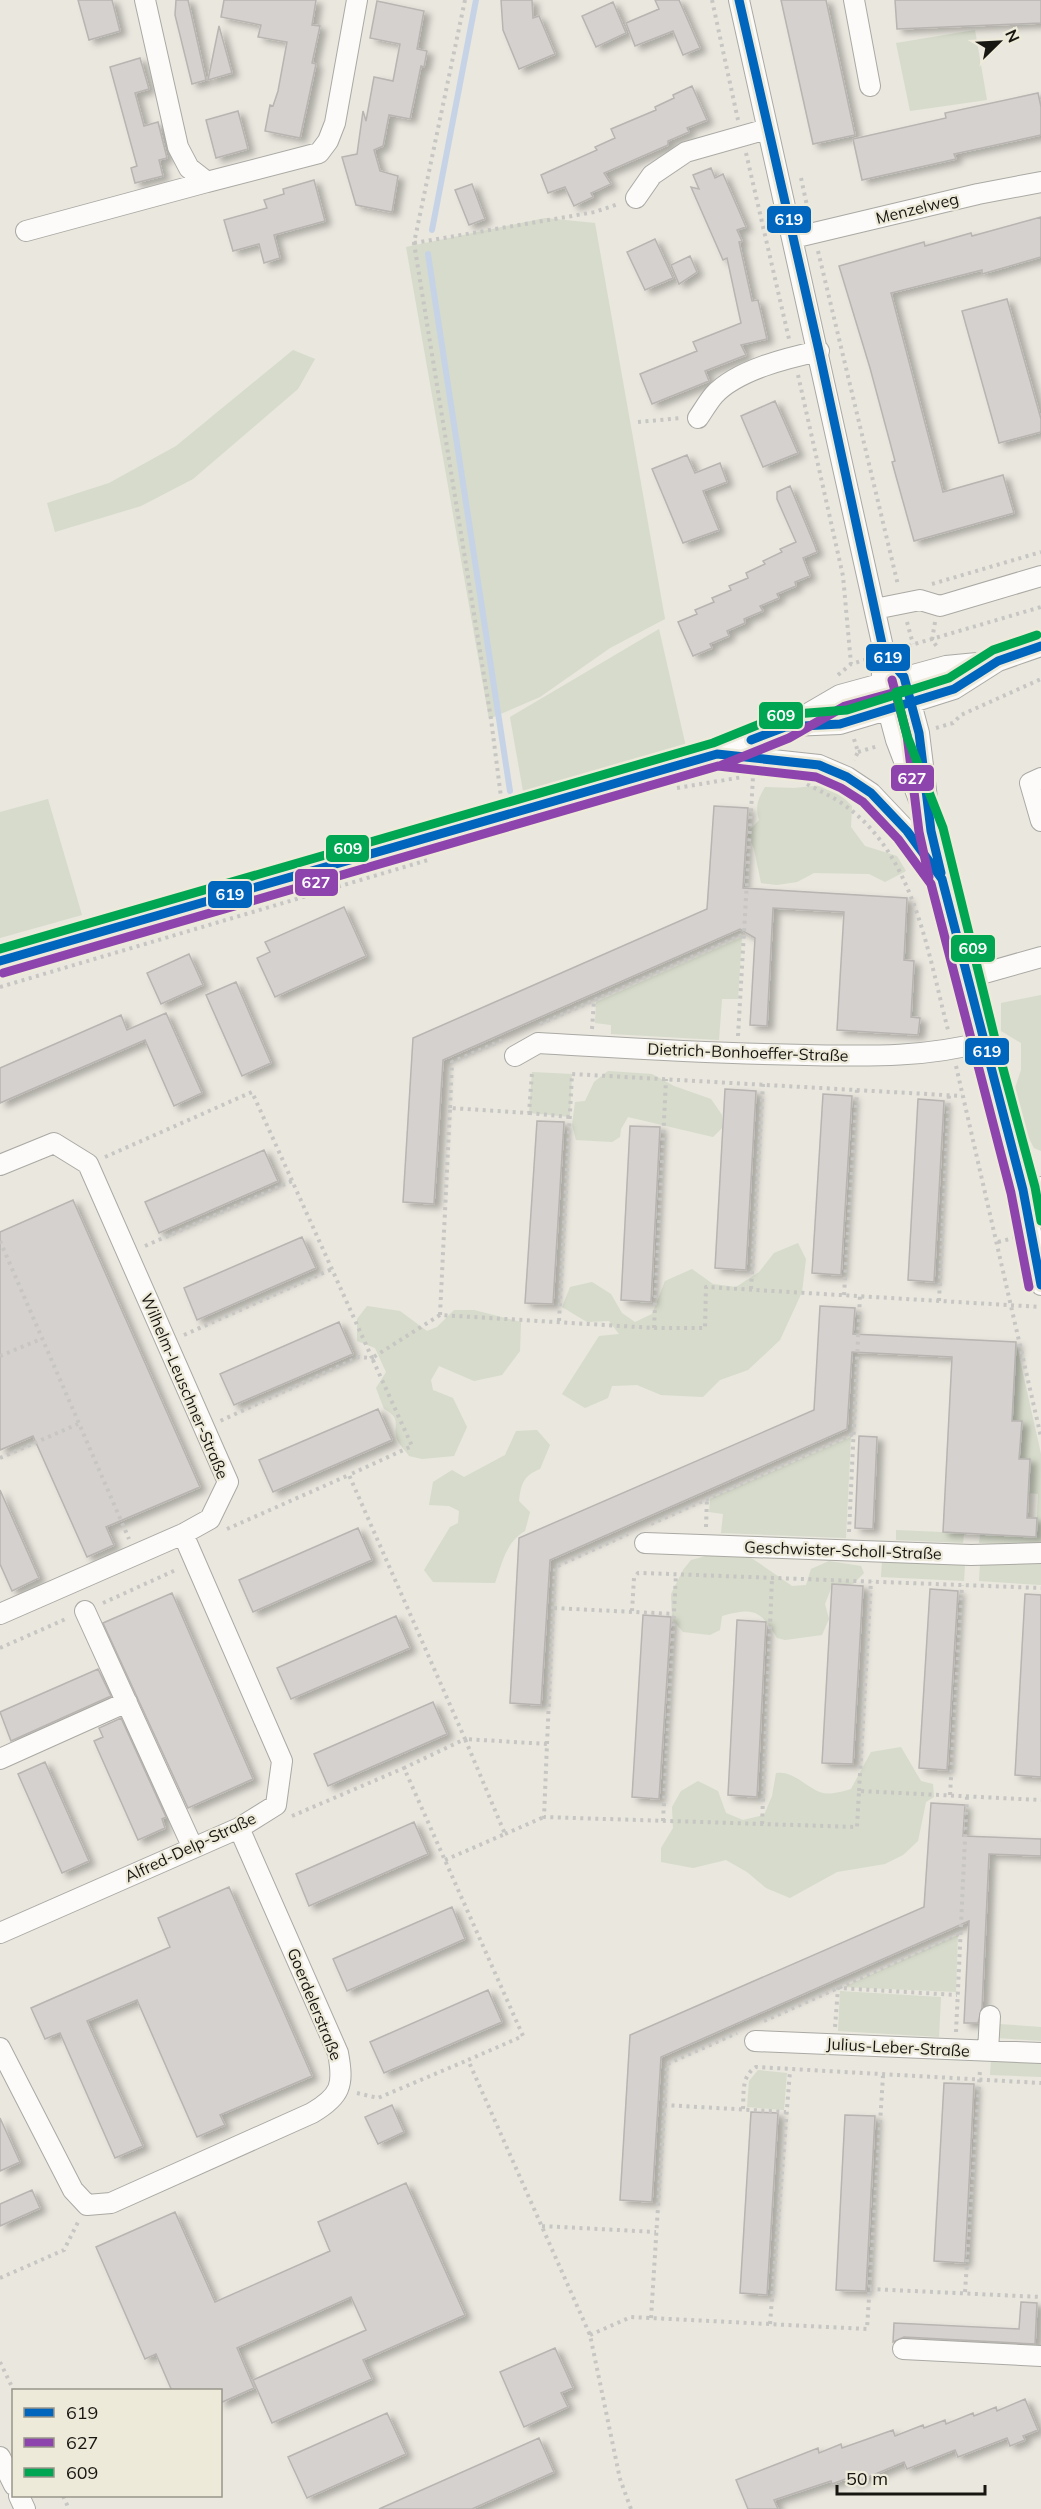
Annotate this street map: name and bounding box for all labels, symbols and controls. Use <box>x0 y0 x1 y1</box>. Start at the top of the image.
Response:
north arrow <box>969 12 1029 72</box>
text: N <box>1001 26 1024 45</box>
street label: Menzelweg <box>874 188 960 228</box>
line badge: 619 <box>766 205 812 234</box>
text: 619 <box>775 209 803 229</box>
line badge: 619 <box>865 643 911 672</box>
text: 619 <box>874 647 902 667</box>
line badge: 609 <box>758 701 804 730</box>
text: 609 <box>767 705 795 725</box>
line badge: 627 <box>890 764 935 792</box>
text: 627 <box>898 768 926 788</box>
line badge: 609 <box>325 834 370 863</box>
text: 609 <box>334 838 362 858</box>
line badge: 627 <box>294 868 339 897</box>
text: 627 <box>302 872 330 892</box>
line badge: 619 <box>207 880 253 909</box>
text: 619 <box>216 884 244 904</box>
line badge: 609 <box>950 934 996 963</box>
text: 609 <box>959 938 987 958</box>
line badge: 619 <box>964 1037 1010 1066</box>
street label: Dietrich-Bonhoeffer-Straße <box>647 1038 849 1066</box>
text: 619 <box>973 1041 1001 1061</box>
street label: Wilhelm-Leuschner-Straße <box>137 1290 233 1482</box>
street label: Geschwister-Scholl-Straße <box>744 1537 942 1563</box>
street label: Alfred-Delp-Straße <box>121 1808 259 1886</box>
street label: Goerdelerstraße <box>283 1945 347 2063</box>
street label: Julius-Leber-Straße <box>826 2033 970 2061</box>
legend <box>12 2389 222 2497</box>
text: 619 <box>66 2401 98 2424</box>
text: 627 <box>66 2431 98 2454</box>
scale bar <box>837 2458 986 2496</box>
text: 609 <box>66 2461 98 2484</box>
text: 50 m <box>846 2467 888 2490</box>

